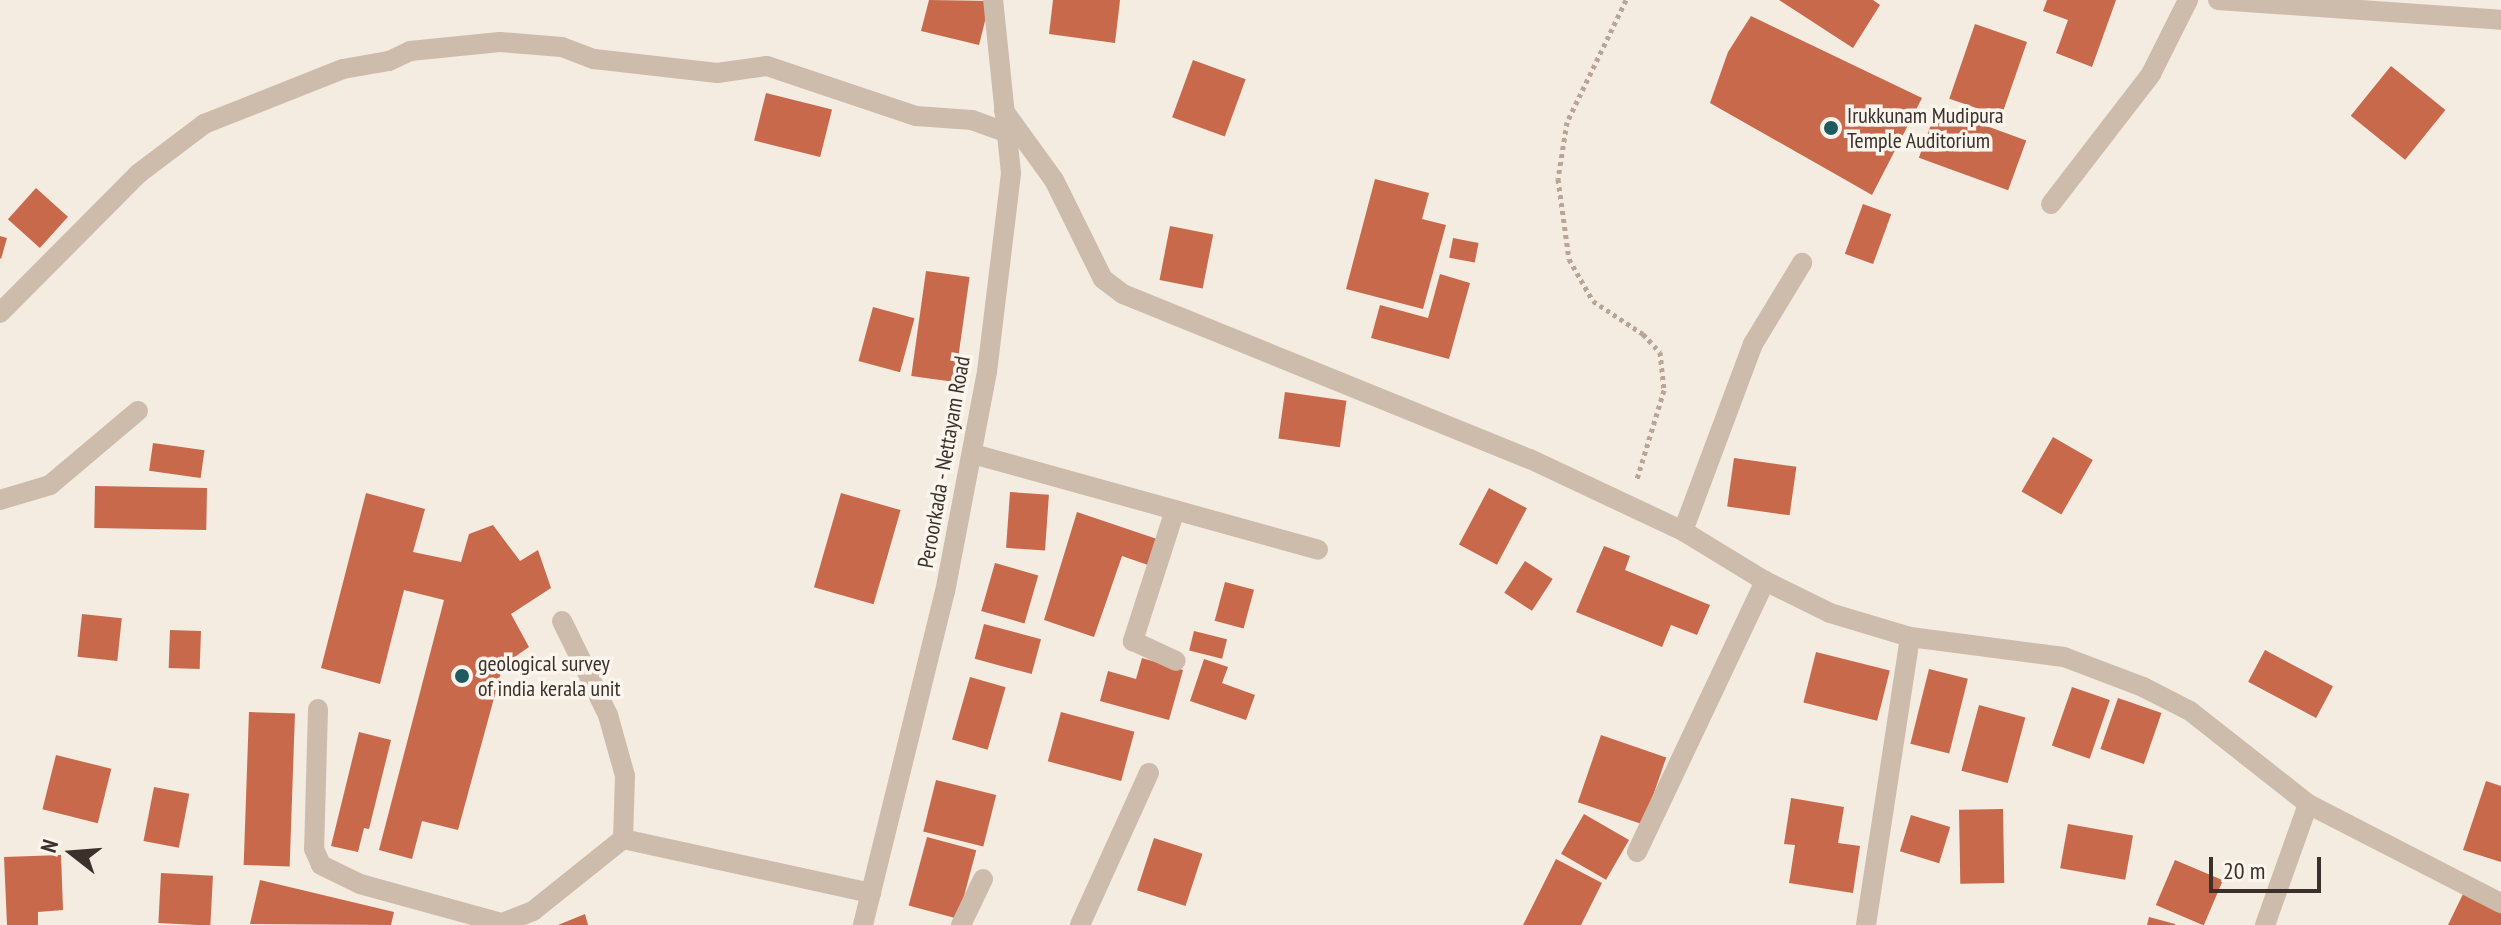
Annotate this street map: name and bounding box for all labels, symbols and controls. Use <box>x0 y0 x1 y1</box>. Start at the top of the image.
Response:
place label: Irukkunam Mudipura Temple Auditorium <box>1847 102 2004 154</box>
marker: Irukkunam Mudipura Temple Auditorium <box>1822 119 1840 137</box>
street label: Peroorkada - Nettayam Road <box>912 353 976 571</box>
place label: geological survey of india kerala unit <box>478 650 621 702</box>
marker: geological survey of india kerala unit <box>453 667 471 685</box>
north arrow <box>32 813 112 893</box>
text: N <box>34 836 64 856</box>
scale bar <box>2213 841 2325 891</box>
text: 20 m <box>2223 855 2265 886</box>

